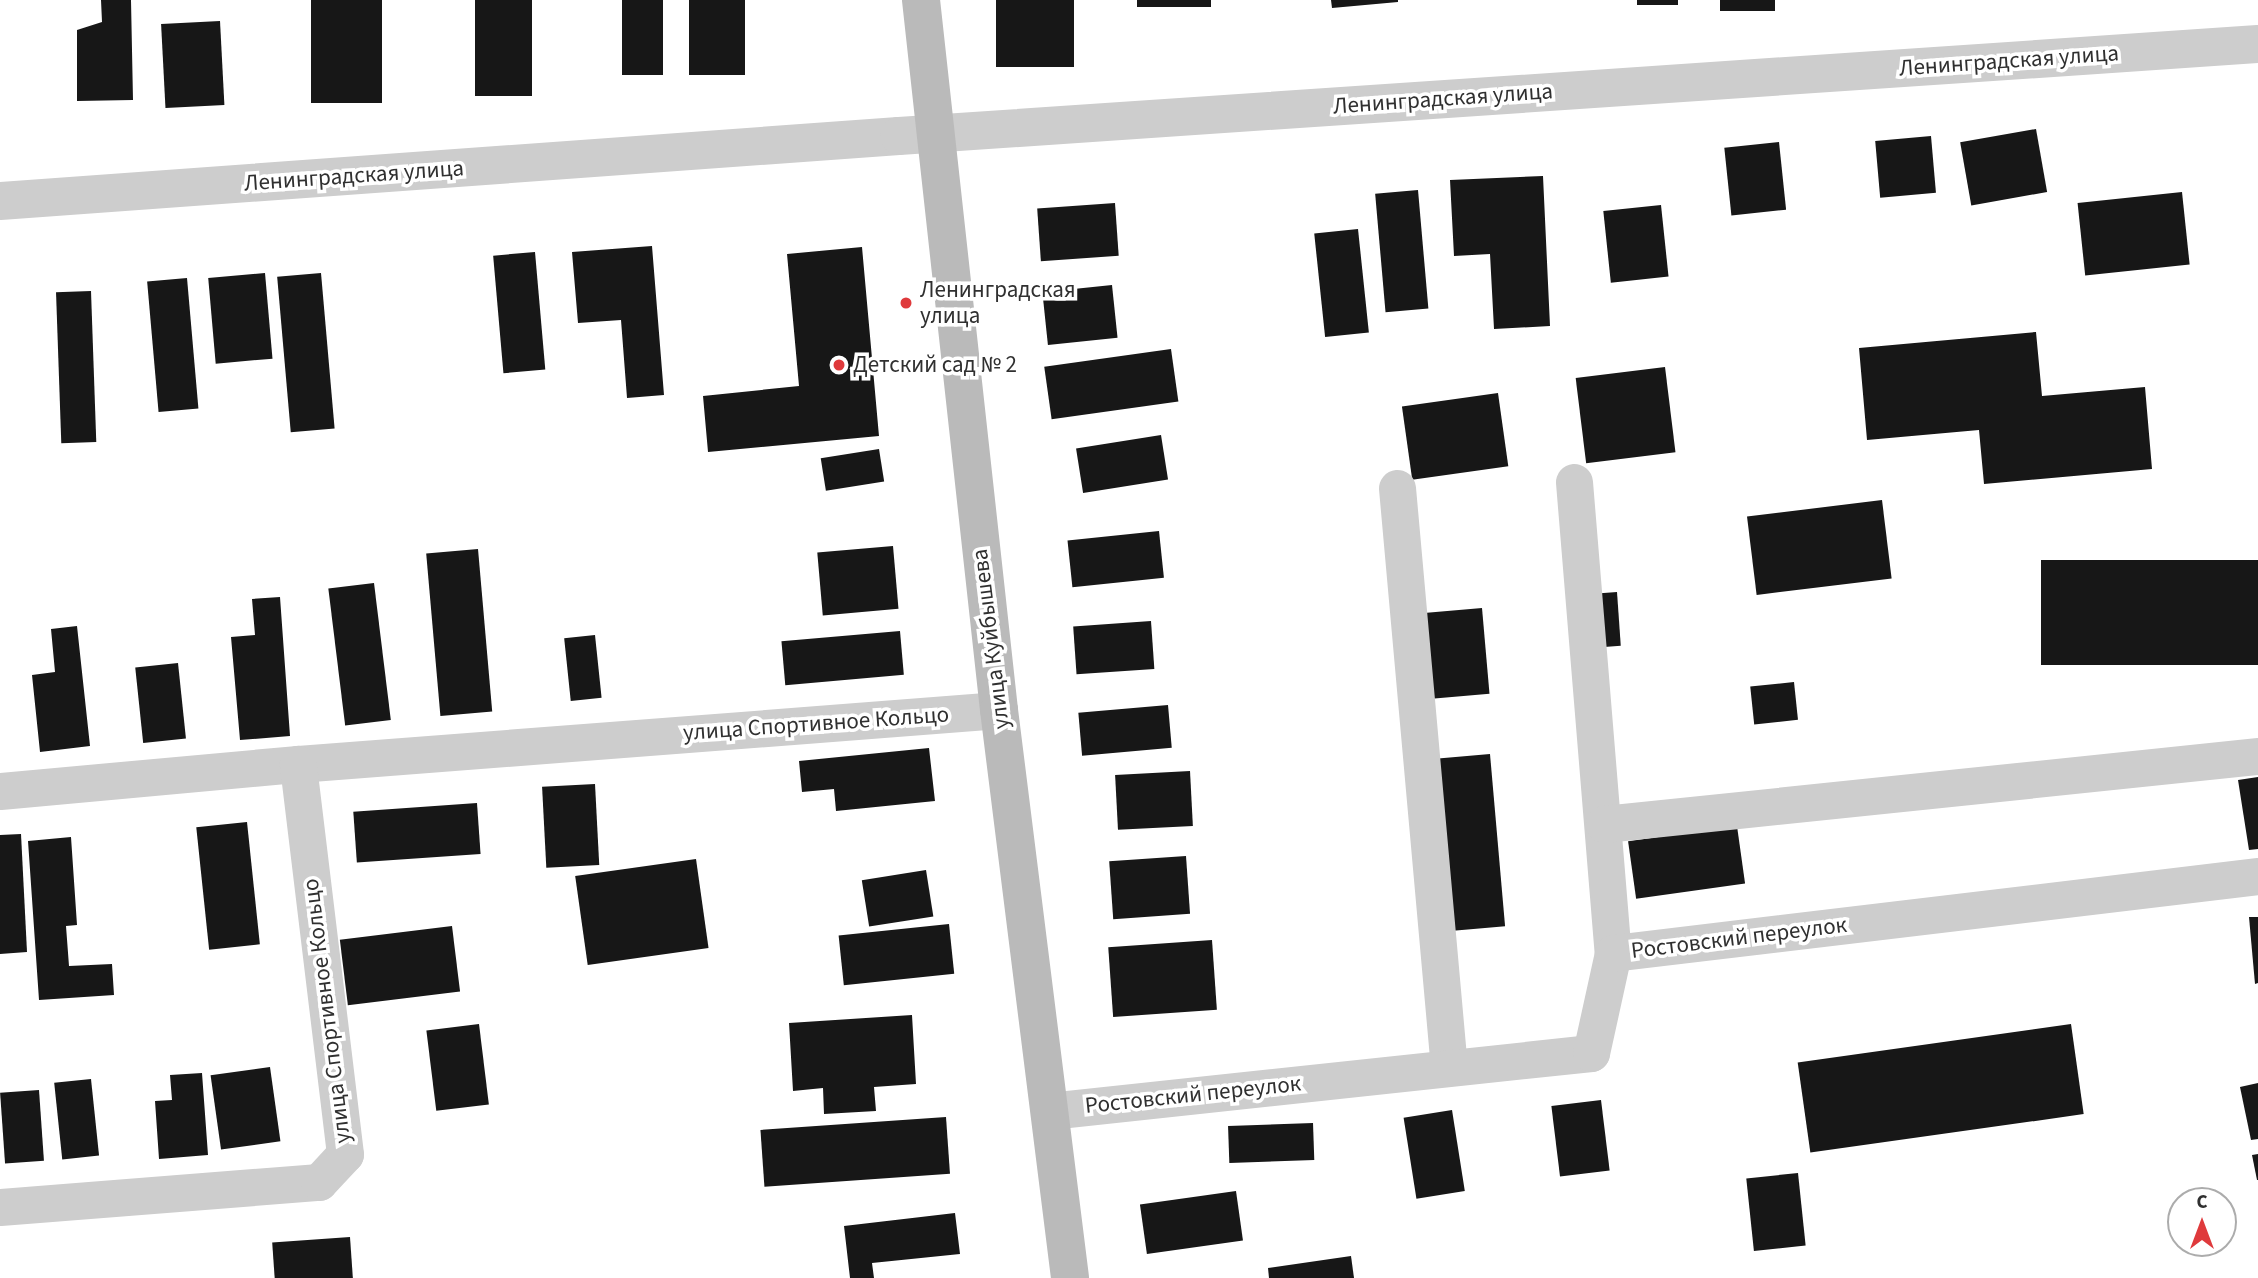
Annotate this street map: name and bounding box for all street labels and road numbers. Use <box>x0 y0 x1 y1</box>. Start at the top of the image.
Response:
street label: Ленинградская улица <box>1898 40 2120 82</box>
street label: Ленинградская улица <box>1332 78 1554 120</box>
street label: Ленинградская улица <box>243 155 465 197</box>
street label: улица Куйбышева <box>966 547 1016 731</box>
street label: улица Спортивное Кольцо <box>682 701 950 747</box>
street label: улица Спортивное Кольцо <box>297 877 357 1145</box>
street label: Ростовский переулок <box>1630 911 1848 965</box>
street label: Ростовский переулок <box>1084 1070 1302 1120</box>

